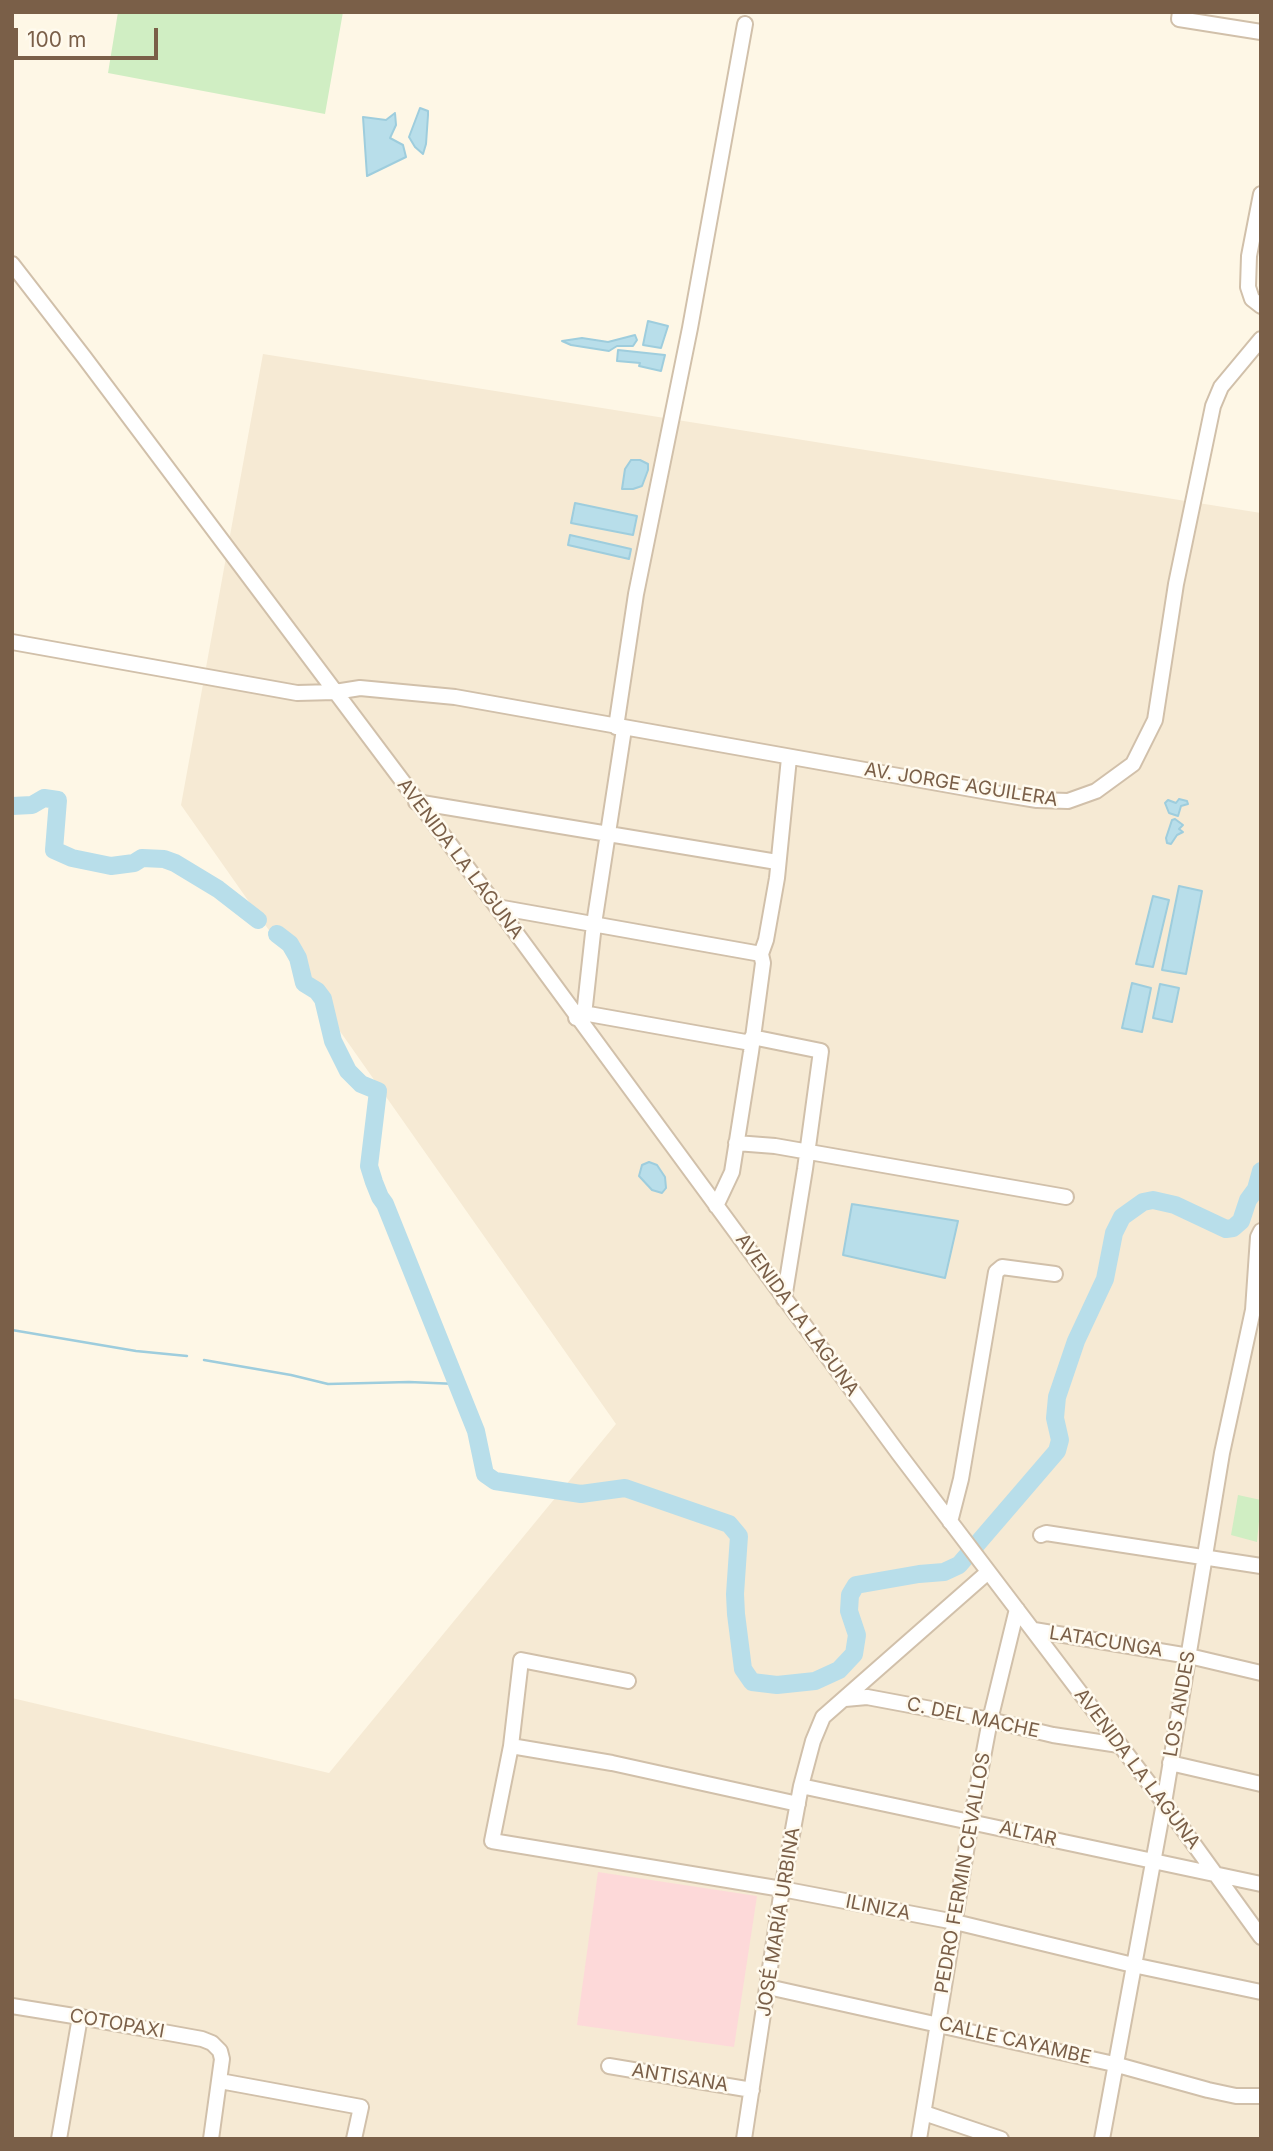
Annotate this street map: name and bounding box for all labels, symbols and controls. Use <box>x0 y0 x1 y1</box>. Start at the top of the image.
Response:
scale bar <box>18 14 161 58</box>
text: 100 m <box>27 27 86 52</box>
street label: AV. JORGE AGUILERA <box>863 758 1059 812</box>
street label: AVENIDA LA LAGUNA <box>392 774 528 944</box>
street label: AVENIDA LA LAGUNA <box>730 1229 864 1401</box>
street label: LATACUNGA <box>1048 1622 1164 1662</box>
street label: LOS ANDES <box>1159 1649 1201 1759</box>
street label: AVENIDA LA LAGUNA <box>1069 1684 1205 1854</box>
street label: C. DEL MACHE <box>905 1693 1041 1743</box>
street label: PEDRO FERMIN CEVALLOS <box>931 1751 995 1995</box>
street label: ALTAR <box>997 1816 1059 1852</box>
street label: JOSÉ MARÍA URBINA <box>753 1826 805 2018</box>
street label: ILINIZA <box>844 1891 912 1925</box>
street label: COTOPAXI <box>68 2004 166 2044</box>
street label: CALLE CAYAMBE <box>937 2012 1093 2070</box>
street label: ANTISANA <box>630 2059 730 2097</box>

